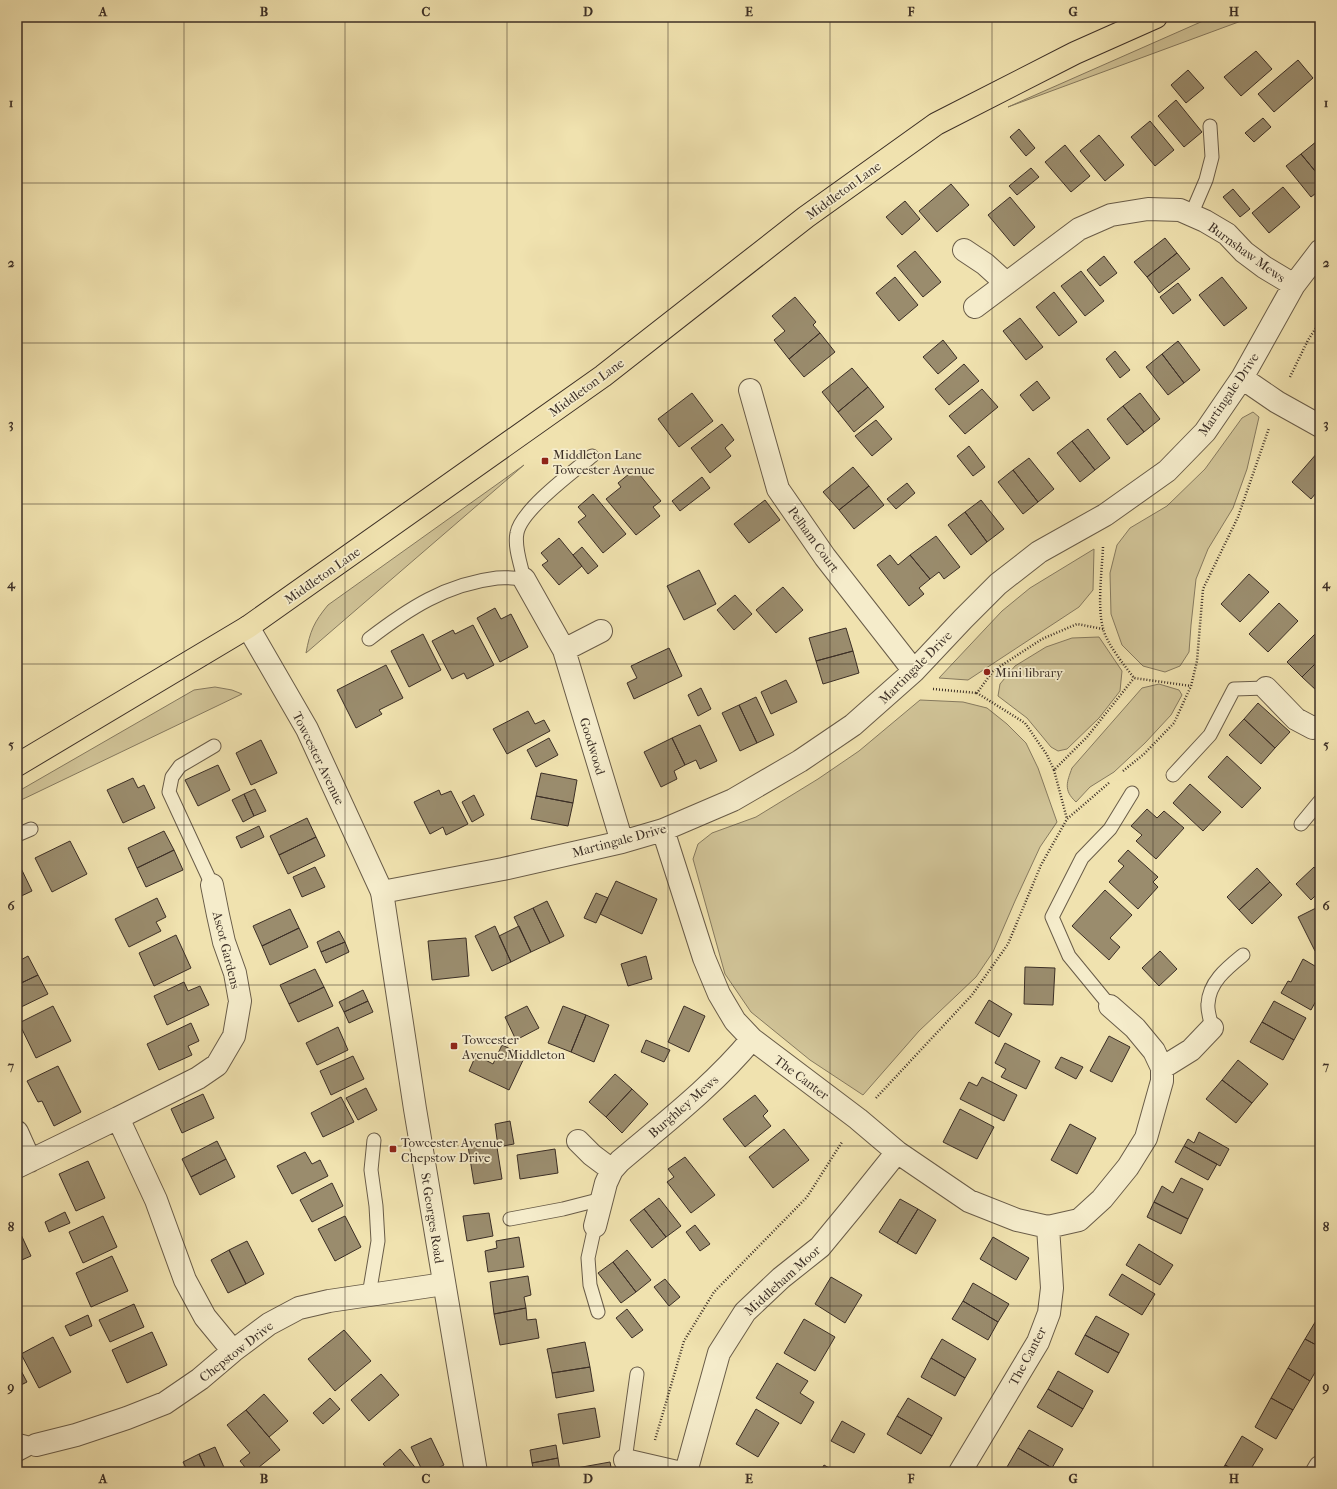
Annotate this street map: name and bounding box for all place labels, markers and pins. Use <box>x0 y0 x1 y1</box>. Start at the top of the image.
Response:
place label: Middleton Lane Towcester Avenue <box>553 447 655 477</box>
marker: Middleton Lane Towcester Avenue <box>540 456 550 466</box>
place label: Mini library <box>995 665 1064 680</box>
marker: Mini library <box>982 667 992 677</box>
place label: Towcester Avenue Middleton <box>461 1032 566 1062</box>
marker: Towcester Avenue Middleton <box>449 1041 459 1051</box>
place label: Towcester Avenue Chepstow Drive <box>401 1135 503 1165</box>
marker: Towcester Avenue Chepstow Drive <box>388 1144 398 1154</box>

